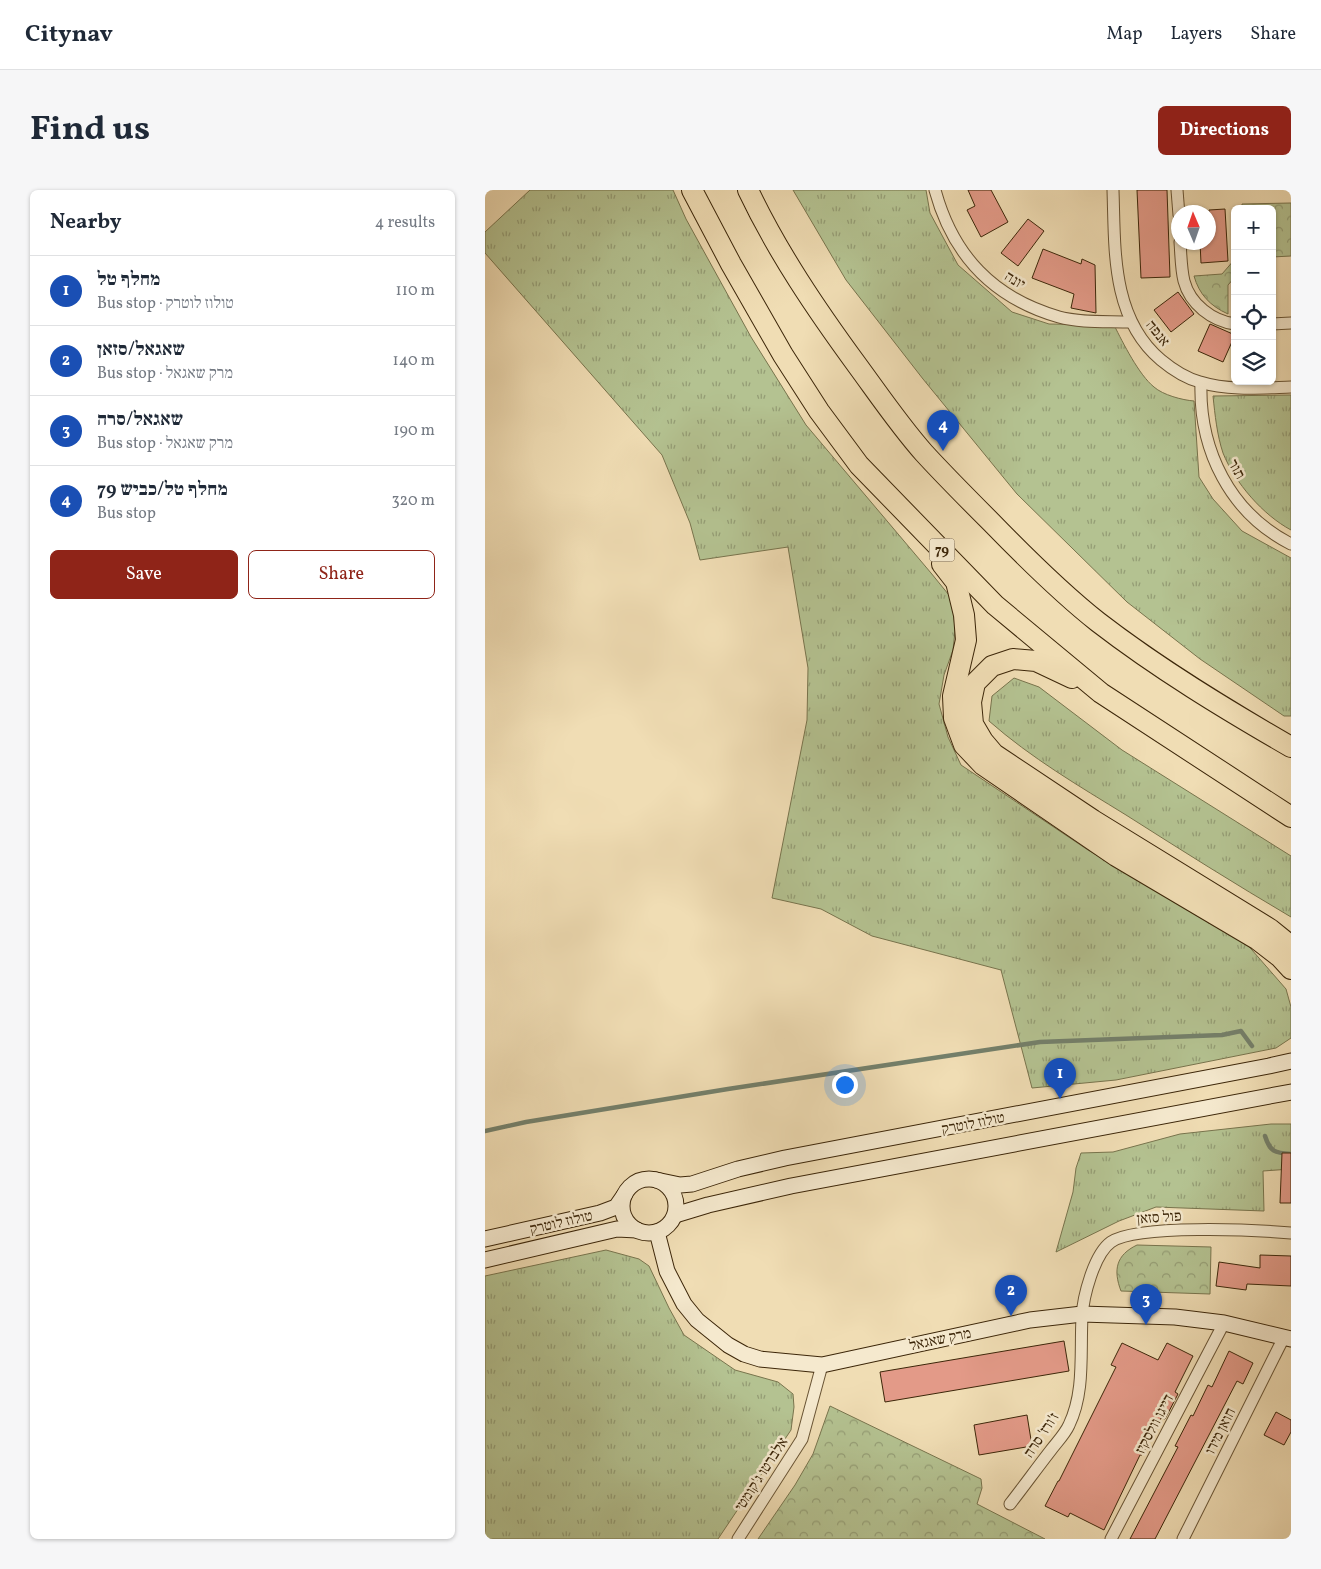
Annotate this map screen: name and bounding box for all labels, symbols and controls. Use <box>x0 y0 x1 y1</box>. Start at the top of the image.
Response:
text: Citynav <box>25 18 113 52</box>
text: Map <box>1106 22 1142 47</box>
text: Layers <box>1170 22 1222 47</box>
text: Share <box>1250 22 1296 47</box>
text: Find us <box>30 106 150 154</box>
button: Directions <box>1158 106 1291 155</box>
north arrow <box>1171 205 1216 250</box>
map controls <box>1231 205 1276 385</box>
button: + <box>1231 205 1276 250</box>
text: Nearby <box>50 208 121 237</box>
text: 4 results <box>375 212 435 234</box>
button: − <box>1231 250 1276 295</box>
text: מחלף טל <box>97 267 160 293</box>
street label: יונה <box>1000 267 1029 296</box>
text: 1 <box>63 280 69 302</box>
text: 110 m <box>396 280 435 302</box>
text: Bus stop · טולוז לוטרק <box>97 293 234 315</box>
button: locate <box>1231 295 1276 340</box>
street label: אנפה <box>1140 316 1174 352</box>
text: שאגאל/סזאן <box>97 337 185 363</box>
button: layers <box>1231 340 1276 385</box>
text: 2 <box>62 350 70 372</box>
text: 140 m <box>393 350 435 372</box>
text: Bus stop · מרק שאגאל <box>97 363 233 385</box>
text: שאגאל/סרה <box>97 407 183 433</box>
pin: 4 <box>927 410 959 451</box>
text: 3 <box>62 420 70 442</box>
text: 190 m <box>393 420 435 442</box>
text: Bus stop · מרק שאגאל <box>97 433 233 455</box>
street label: תור <box>1222 456 1250 483</box>
text: מחלף טל/כביש 79 <box>97 477 228 503</box>
text: 4 <box>61 490 71 512</box>
text: 320 m <box>391 490 435 512</box>
text: Bus stop <box>97 503 156 525</box>
road number: 79 <box>929 538 955 562</box>
button: Save <box>50 550 238 599</box>
button: Share <box>248 550 435 599</box>
pin: 1 <box>1044 1058 1076 1099</box>
your location <box>832 1072 858 1098</box>
street label: טולוז לוטרק <box>940 1108 1007 1141</box>
street label: טולוז לוטרק <box>528 1206 595 1241</box>
street label: פול סזאן <box>1136 1206 1182 1231</box>
pin: 2 <box>995 1275 1027 1316</box>
pin: 3 <box>1130 1284 1162 1325</box>
street label: מרק שאגאל <box>907 1324 973 1357</box>
street label: דייגו וולסקיז <box>1131 1391 1180 1458</box>
street label: חואן מירו <box>1201 1405 1242 1459</box>
street label: ז'ורז' סרה <box>1019 1409 1065 1463</box>
street label: אלברטו ג'קומטי <box>730 1434 794 1516</box>

